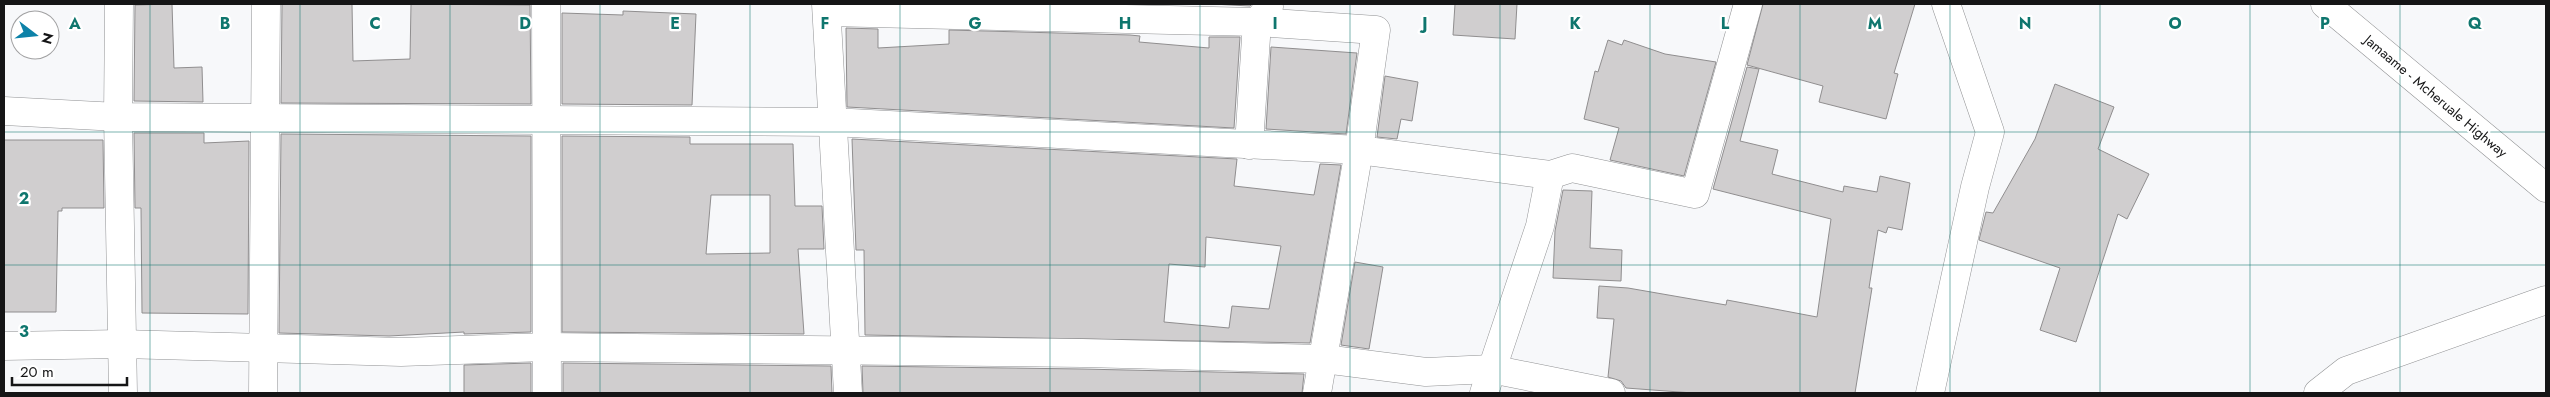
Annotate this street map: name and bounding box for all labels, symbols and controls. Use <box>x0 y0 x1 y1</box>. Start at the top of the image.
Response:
north arrow <box>10 10 60 60</box>
text: A <box>68 12 81 35</box>
text: B <box>220 12 230 35</box>
text: C <box>369 12 381 35</box>
text: D <box>519 12 531 35</box>
text: E <box>670 12 680 35</box>
text: F <box>821 12 829 35</box>
text: G <box>968 12 982 35</box>
text: H <box>1119 12 1131 35</box>
text: I <box>1272 12 1278 35</box>
text: J <box>1419 12 1428 35</box>
text: K <box>1569 12 1581 35</box>
text: L <box>1721 12 1730 35</box>
text: M <box>1868 12 1882 35</box>
text: N <box>2019 12 2031 35</box>
text: O <box>2168 12 2182 35</box>
text: P <box>2320 12 2330 35</box>
text: Q <box>2468 12 2482 35</box>
street label: Jamaame - Mcheruale Highway <box>2359 29 2513 162</box>
text: N <box>36 30 59 47</box>
text: 2 <box>19 187 29 210</box>
text: 3 <box>19 320 29 343</box>
scale bar <box>12 354 128 386</box>
text: 20 m <box>20 361 54 383</box>

